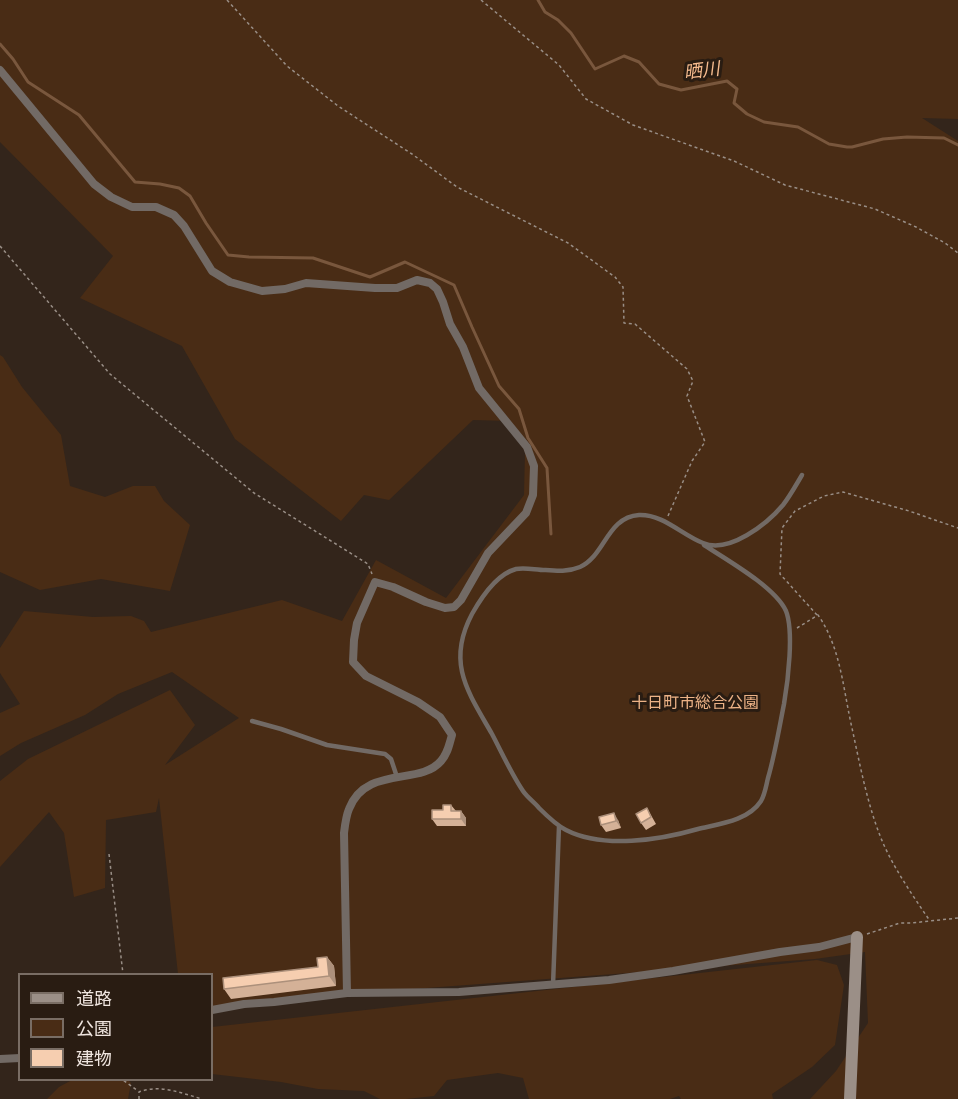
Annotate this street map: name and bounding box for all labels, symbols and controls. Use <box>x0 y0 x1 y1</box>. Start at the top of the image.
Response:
water label: 晒川 <box>683 60 721 86</box>
park label: 十日町市総合公園 <box>631 695 759 715</box>
legend <box>18 973 213 1081</box>
text: 道路 <box>76 989 112 1012</box>
text: 公園 <box>76 1019 112 1042</box>
text: 建物 <box>76 1049 112 1072</box>

